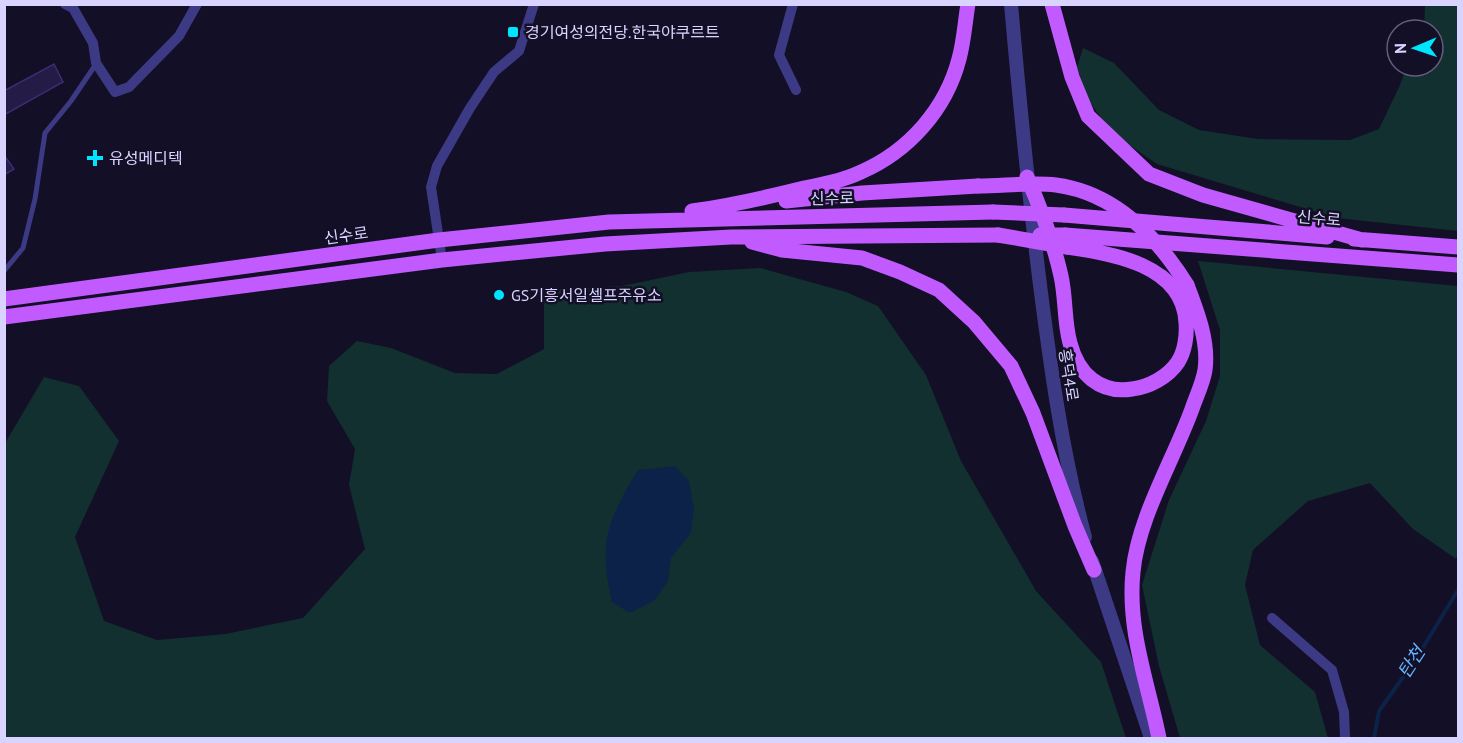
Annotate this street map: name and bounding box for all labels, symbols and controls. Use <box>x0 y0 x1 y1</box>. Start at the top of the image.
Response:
north arrow <box>1385 18 1445 78</box>
place label: 경기여성의전당.한국야쿠르트 <box>525 22 720 42</box>
marker: 경기여성의전당.한국야쿠르트 <box>506 25 520 39</box>
text: N <box>1390 43 1410 54</box>
place label: 유성메디텍 <box>109 148 183 168</box>
marker: 유성메디텍 <box>86 149 104 167</box>
street label: 신수로 <box>810 188 855 208</box>
street label: 신수로 <box>1296 206 1342 230</box>
street label: 신수로 <box>323 222 370 248</box>
place label: GS기흥서일셀프주유소 <box>511 285 662 305</box>
marker: GS기흥서일셀프주유소 <box>492 288 506 302</box>
street label: 흥덕4로 <box>1055 347 1083 403</box>
water label: 탄천 <box>1392 640 1431 682</box>

